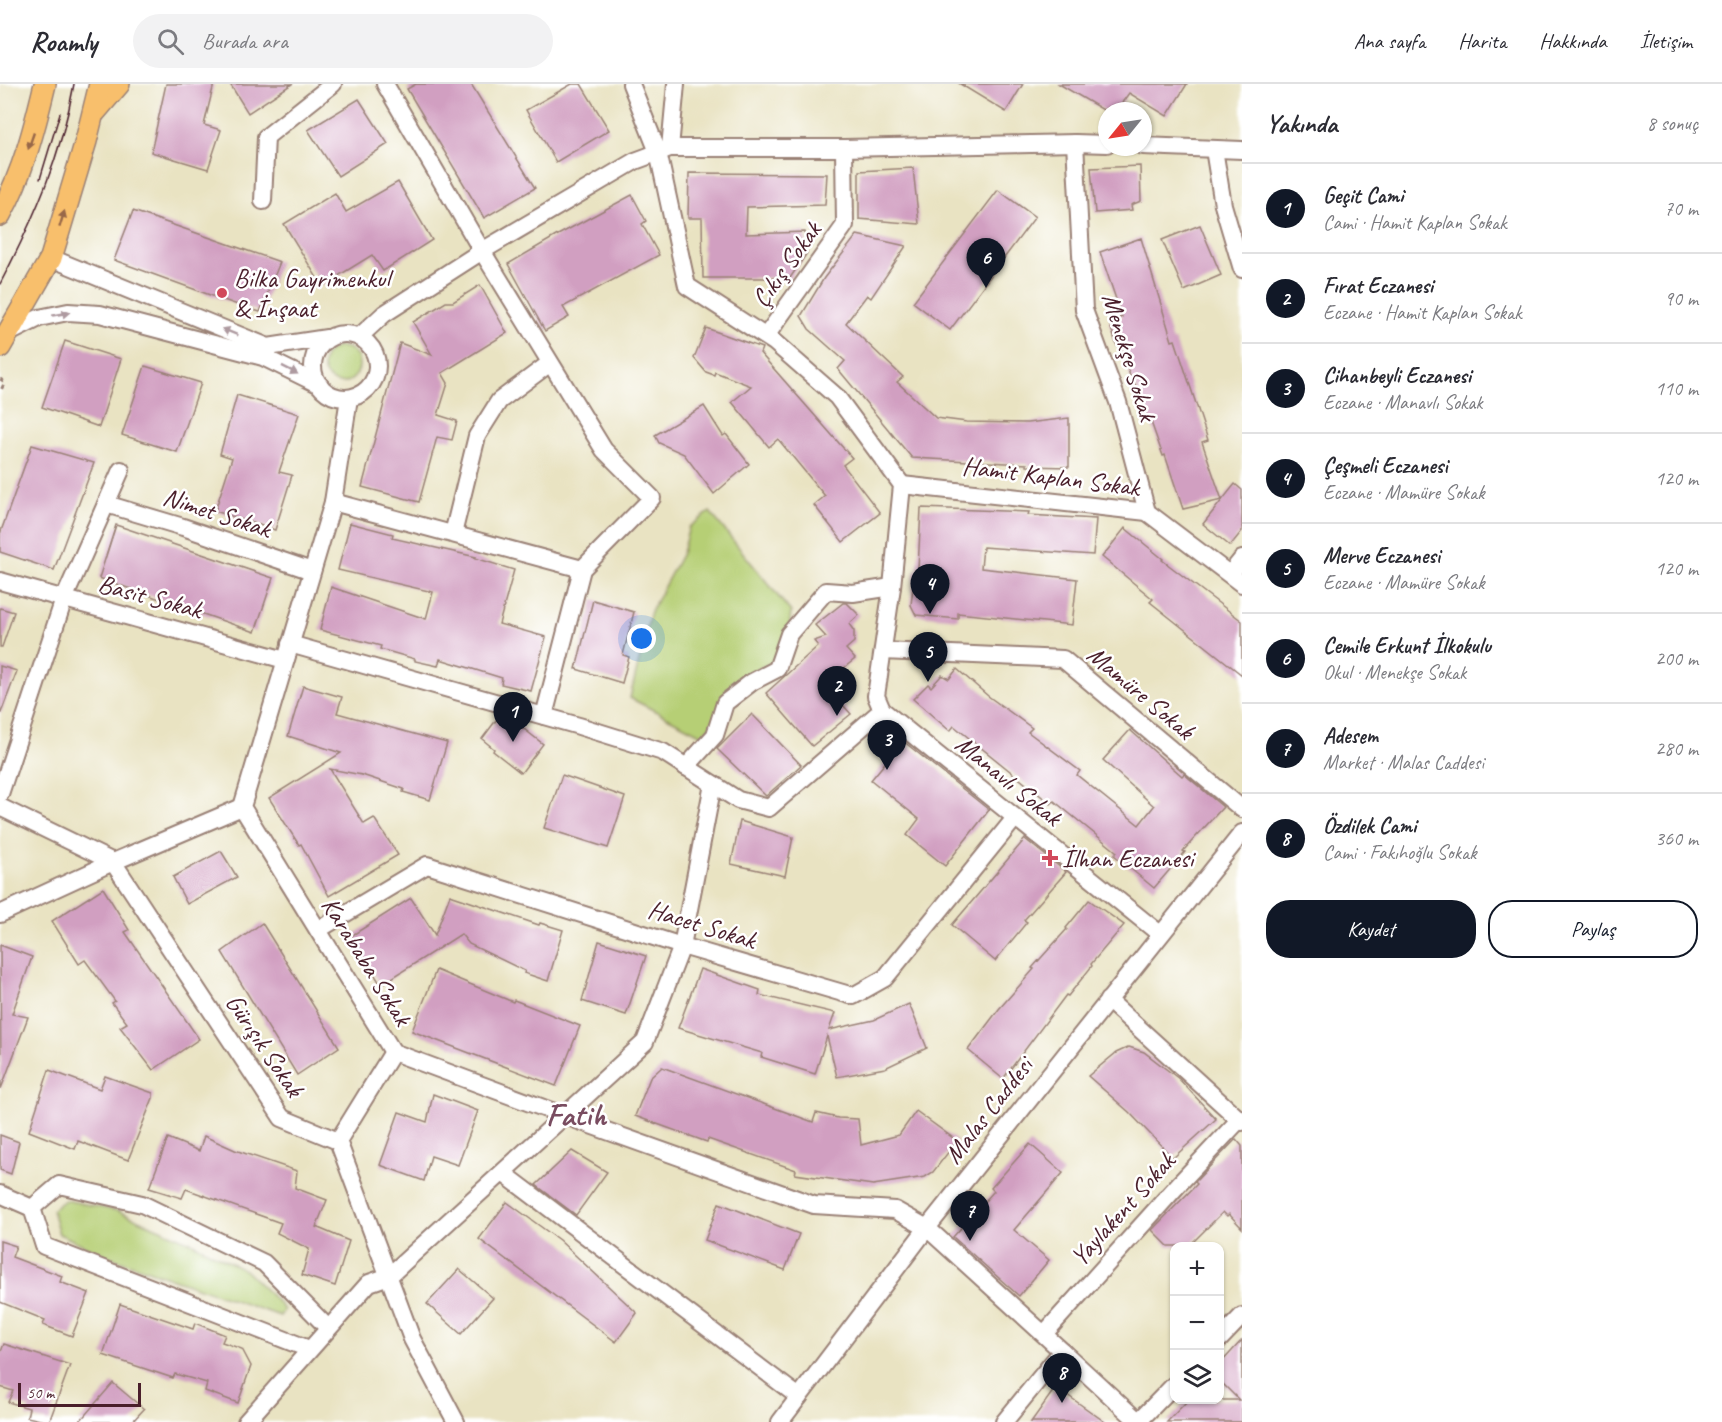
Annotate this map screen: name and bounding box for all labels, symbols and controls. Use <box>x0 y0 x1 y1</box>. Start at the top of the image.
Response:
search box <box>133 14 553 68</box>
text: Roamly <box>30 24 97 59</box>
icon: search <box>154 25 187 58</box>
text: Burada ara <box>202 27 288 55</box>
text: Ana sayfa <box>1354 28 1425 54</box>
text: Harita <box>1458 28 1506 54</box>
text: Hakkında <box>1539 28 1607 54</box>
text: İletişim <box>1640 28 1692 54</box>
north arrow <box>1098 102 1152 156</box>
text: Yakında <box>1266 107 1337 140</box>
text: 8 sonuç <box>1647 111 1698 136</box>
one-way arrow <box>25 132 35 150</box>
text: Geçit Cami <box>1323 182 1403 210</box>
text: 1 <box>1281 196 1290 221</box>
text: 70 m <box>1664 196 1698 221</box>
one-way arrow <box>58 210 67 228</box>
text: Cami · Hamit Kaplan Sokak <box>1323 210 1507 235</box>
street label: Çıkış Sokak <box>744 214 829 314</box>
pin: 6 <box>966 238 1006 288</box>
place label: Bilka Gayrimenkul & İnşaat <box>234 262 394 325</box>
text: Fırat Eczanesi <box>1323 272 1433 300</box>
marker: Bilka Gayrimenkul & İnşaat <box>215 286 229 300</box>
text: 2 <box>1281 286 1290 311</box>
text: 90 m <box>1664 286 1698 311</box>
street label: Menekşe Sokak <box>1094 289 1165 426</box>
text: Eczane · Hamit Kaplan Sokak <box>1323 300 1522 325</box>
one-way arrow <box>52 309 71 318</box>
one-way arrow <box>221 327 239 337</box>
text: Cihanbeyli Eczanesi <box>1323 362 1471 390</box>
one-way arrow <box>281 365 298 375</box>
text: 3 <box>1281 376 1290 401</box>
text: 110 m <box>1655 376 1698 401</box>
text: Eczane · Manavlı Sokak <box>1323 390 1483 415</box>
street label: Hamit Kaplan Sokak <box>961 449 1144 504</box>
text: Çeşmeli Eczanesi <box>1323 452 1448 480</box>
text: 4 <box>1281 466 1290 491</box>
text: 120 m <box>1655 466 1698 491</box>
street label: Nimet Sokak <box>159 480 277 546</box>
text: Eczane · Mamüre Sokak <box>1323 480 1485 505</box>
text: Merve Eczanesi <box>1323 542 1440 570</box>
text: 5 <box>1281 556 1290 581</box>
text: 120 m <box>1655 556 1698 581</box>
pin: 4 <box>910 564 950 614</box>
street label: Basit Sokak <box>95 567 208 627</box>
text: Eczane · Mamüre Sokak <box>1323 570 1485 595</box>
your location <box>627 624 656 653</box>
pin: 5 <box>908 632 948 682</box>
text: Cemile Erkunt İlkokulu <box>1323 632 1491 660</box>
street label: Mamüre Sokak <box>1080 638 1203 748</box>
text: 6 <box>1281 646 1290 671</box>
text: 200 m <box>1655 646 1698 671</box>
text: Okul · Menekşe Sokak <box>1323 660 1466 685</box>
pin: 2 <box>818 666 856 716</box>
pin: 1 <box>494 692 532 742</box>
pin: 3 <box>868 720 906 770</box>
text: Adesem <box>1323 722 1378 750</box>
street label: Manavlı Sokak <box>949 728 1070 834</box>
text: 7 <box>1281 736 1290 761</box>
text: 280 m <box>1655 736 1698 761</box>
text: Market · Malas Caddesi <box>1323 750 1484 775</box>
text: Özdilek Cami <box>1323 812 1416 840</box>
text: 8 <box>1281 826 1290 851</box>
text: 360 m <box>1655 826 1698 851</box>
text: Cami · Fakıhoğlu Sokak <box>1323 840 1476 865</box>
place label: İlhan Eczanesi <box>1062 842 1197 875</box>
marker: İlhan Eczanesi <box>1043 851 1057 865</box>
street label: Karababa Sokak <box>314 891 420 1033</box>
street label: Hacet Sokak <box>644 893 762 957</box>
button: Kaydet <box>1266 900 1476 958</box>
button: Paylaş <box>1488 900 1698 958</box>
street label: Gürışık Sokak <box>218 988 312 1105</box>
street label: Malas Caddesi <box>937 1048 1042 1170</box>
district label: Fatih <box>546 1094 607 1135</box>
street label: Yaylakent Sokak <box>1063 1144 1184 1273</box>
pin: 7 <box>950 1192 990 1241</box>
map controls <box>1170 1242 1224 1404</box>
button: + <box>1170 1242 1224 1296</box>
button: − <box>1170 1296 1224 1350</box>
button: layers <box>1170 1350 1224 1404</box>
pin: 8 <box>1042 1354 1082 1403</box>
scale bar <box>18 1380 141 1408</box>
text: 50 m <box>27 1383 54 1403</box>

